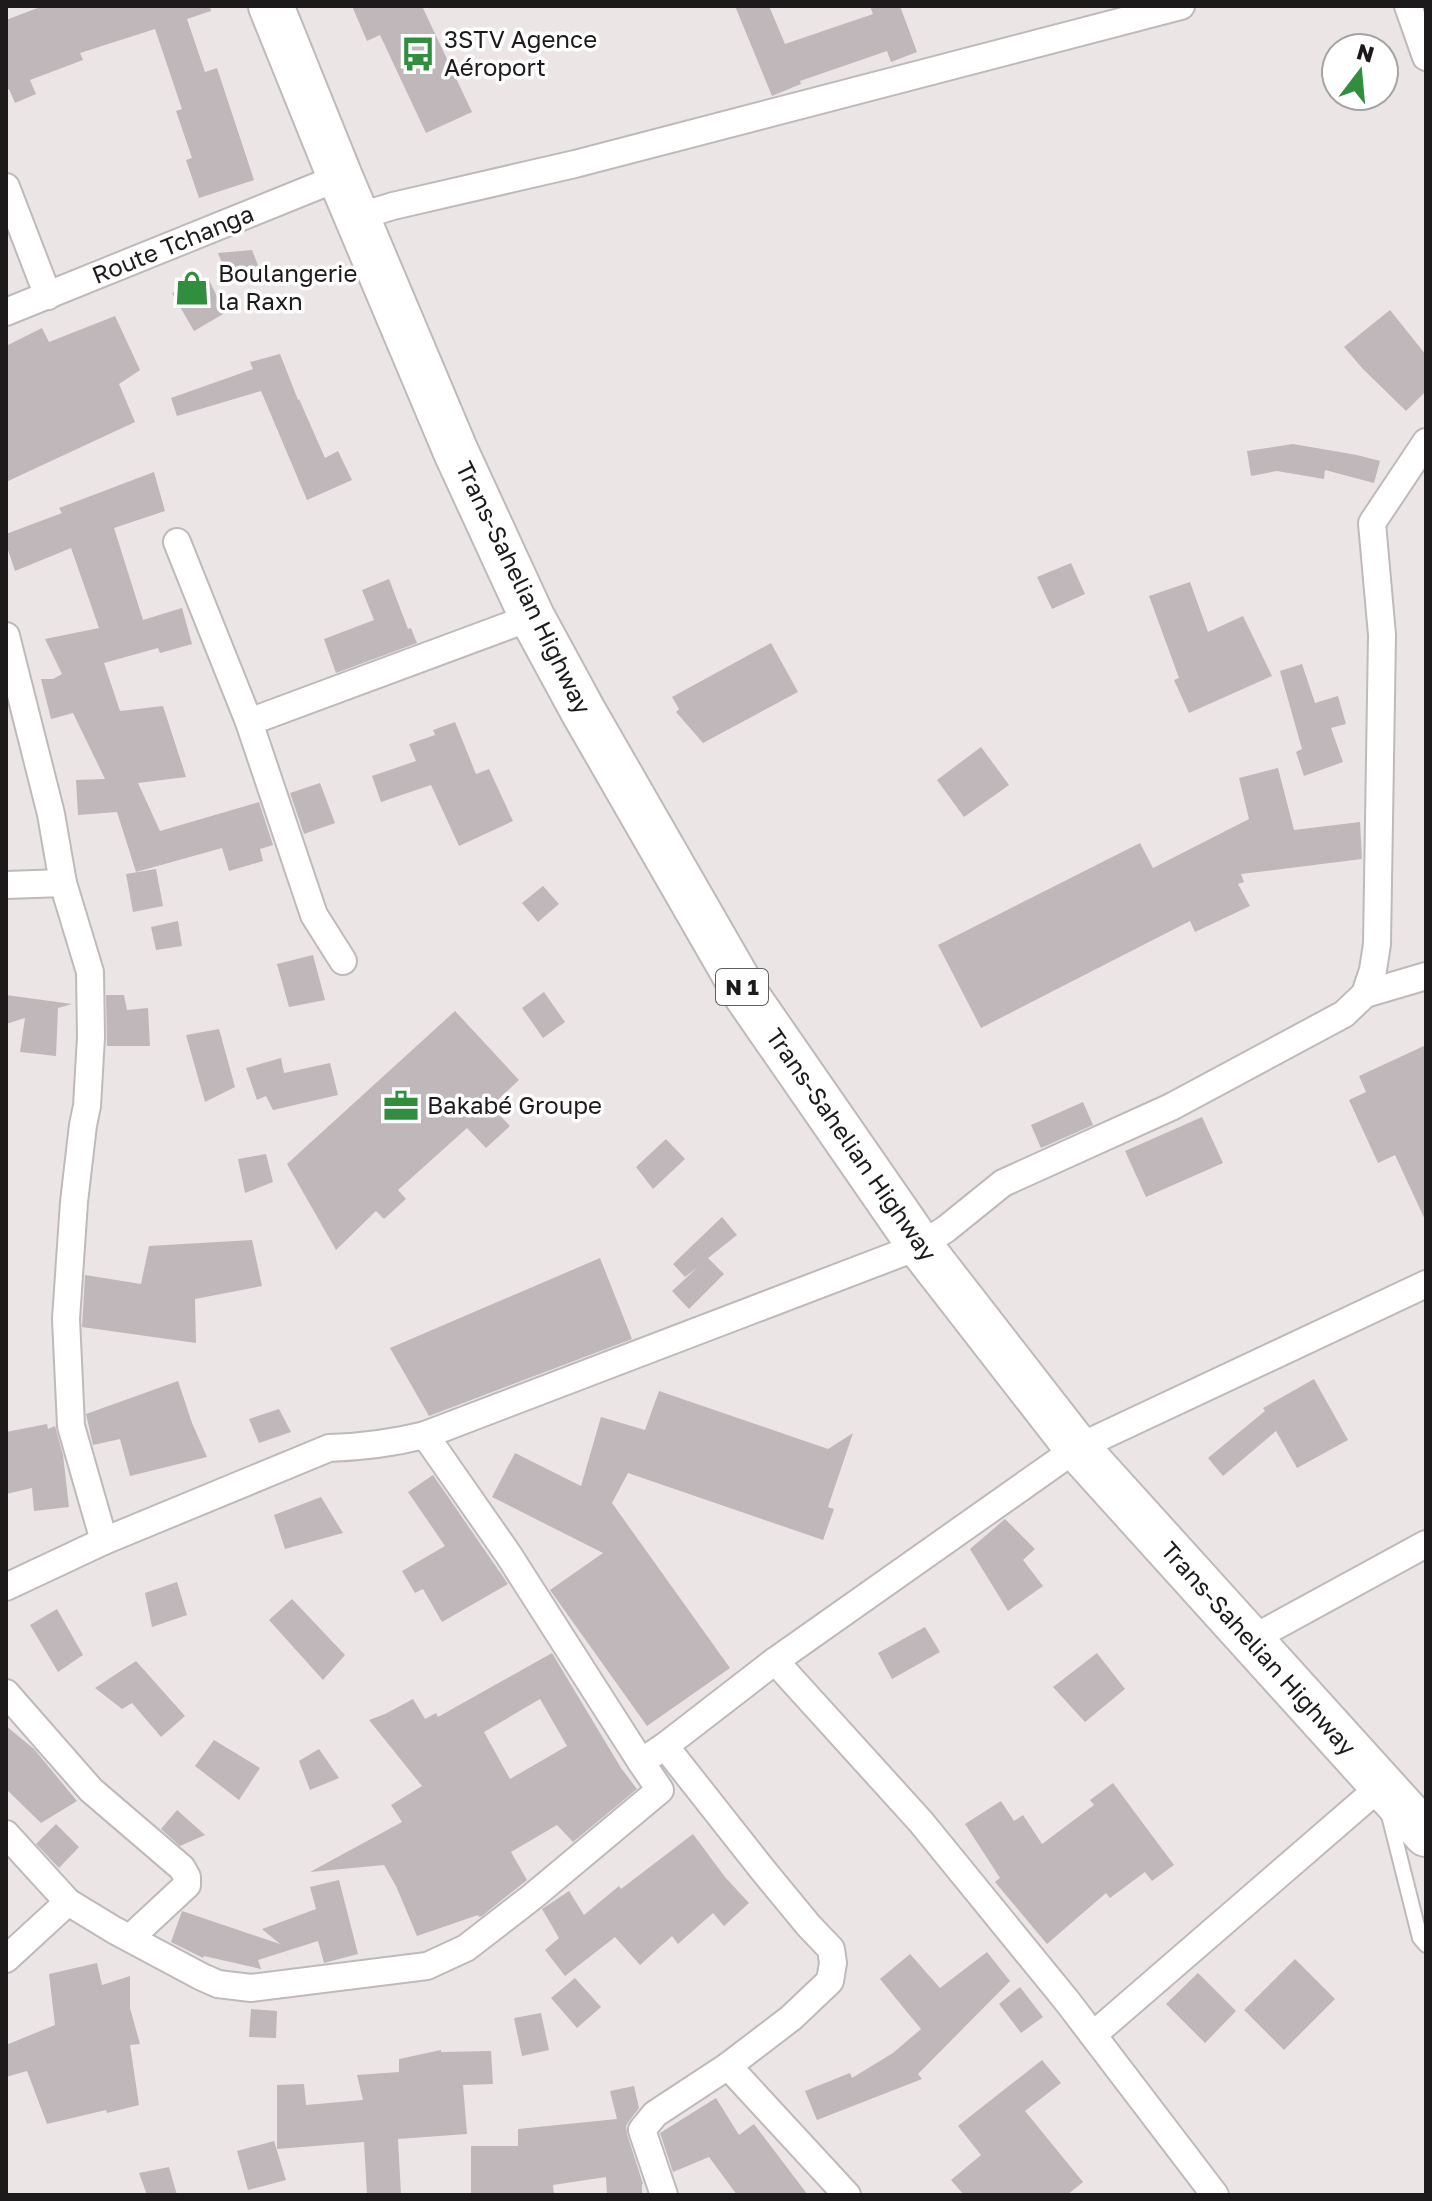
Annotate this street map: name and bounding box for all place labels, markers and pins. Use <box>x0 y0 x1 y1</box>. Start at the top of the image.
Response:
place label: 3STV Agence Aéroport <box>444 24 597 81</box>
bus stop icon: 3STV Agence Aéroport <box>399 35 437 73</box>
place label: Boulangerie la Raxn <box>218 258 357 315</box>
shop icon: Boulangerie la Raxn <box>173 269 211 307</box>
office icon: Bakabé Groupe <box>382 1087 420 1125</box>
place label: Bakabé Groupe <box>427 1090 602 1119</box>

